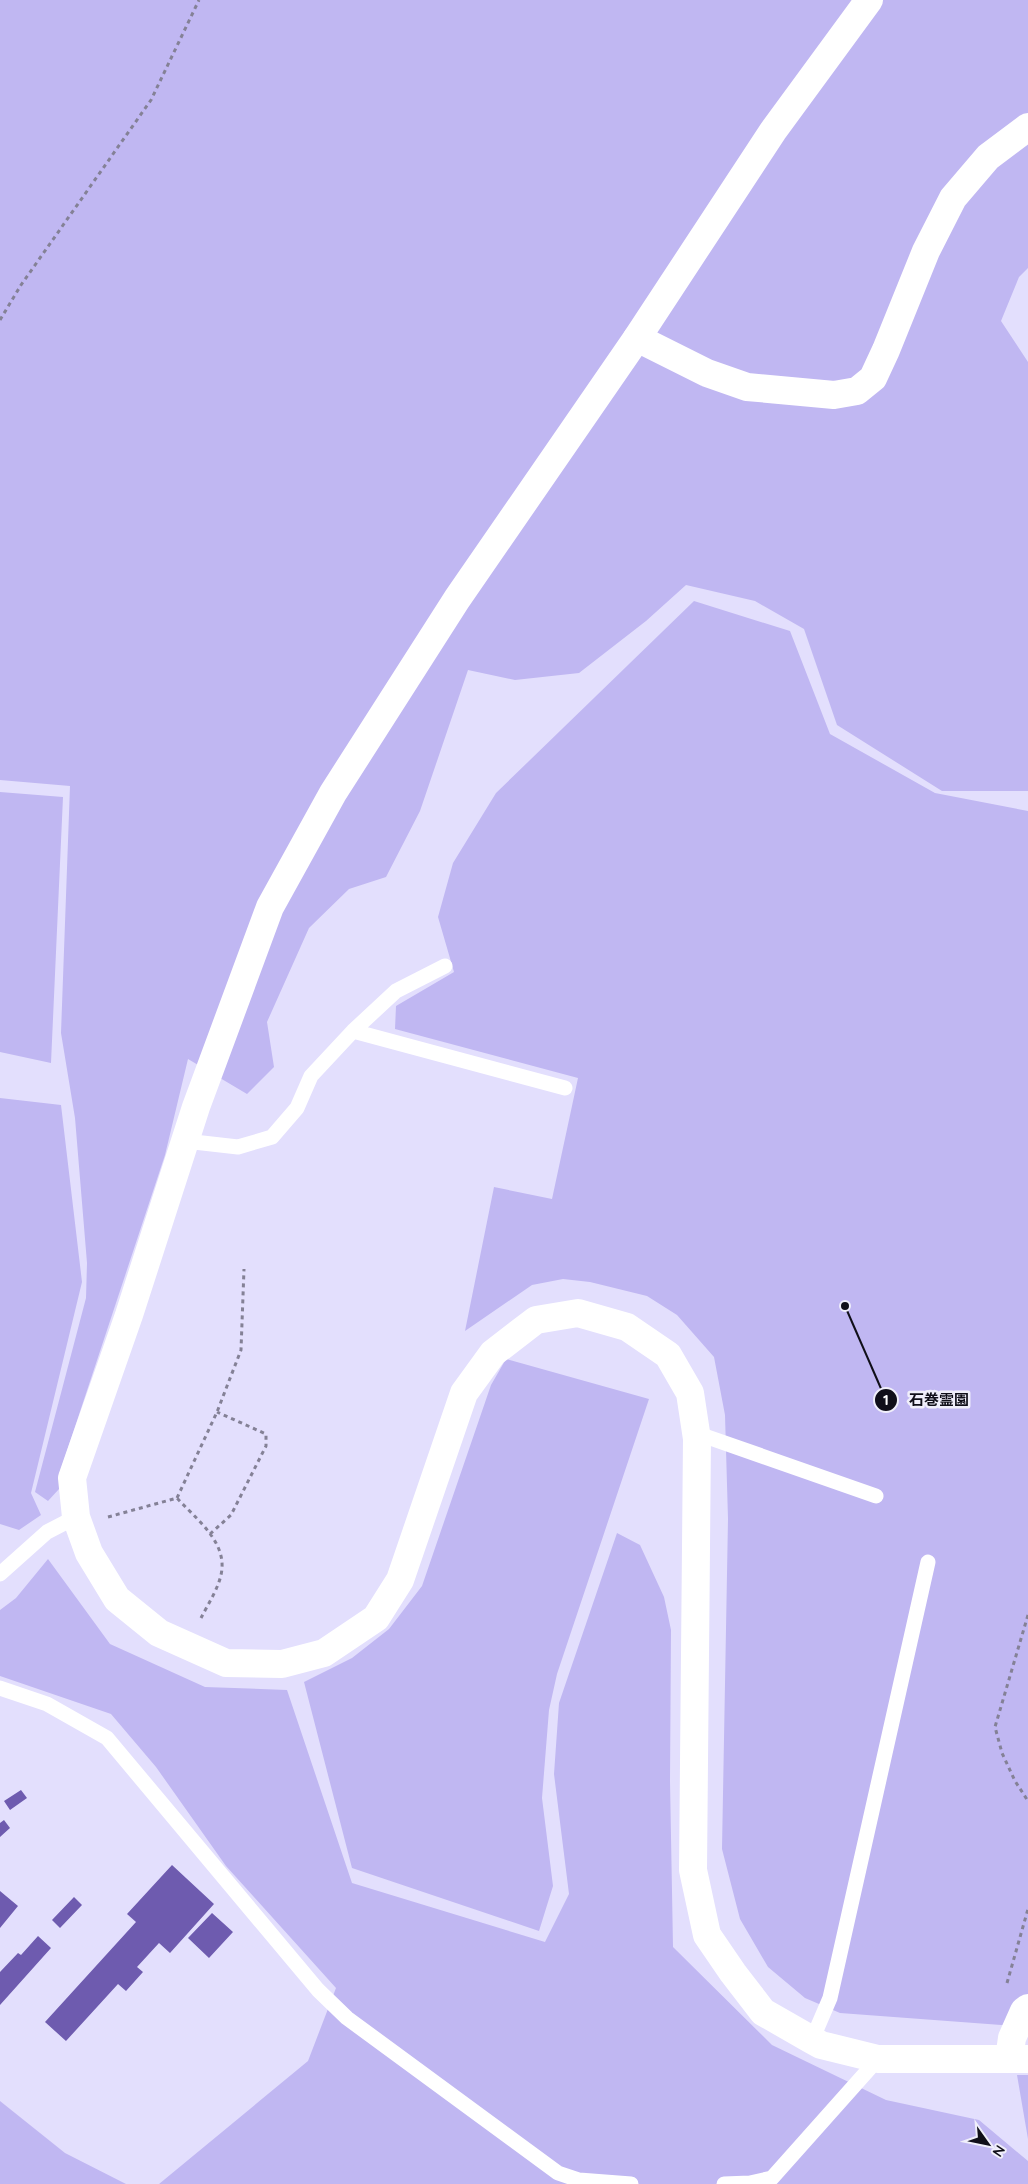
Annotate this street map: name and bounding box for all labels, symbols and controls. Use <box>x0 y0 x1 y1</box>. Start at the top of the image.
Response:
callout: 石巻霊園 <box>874 1385 979 1415</box>
text: 1 <box>883 1390 889 1409</box>
text: 石巻霊園 <box>909 1390 969 1409</box>
north arrow <box>963 2119 1013 2169</box>
text: N <box>989 2142 1009 2160</box>

